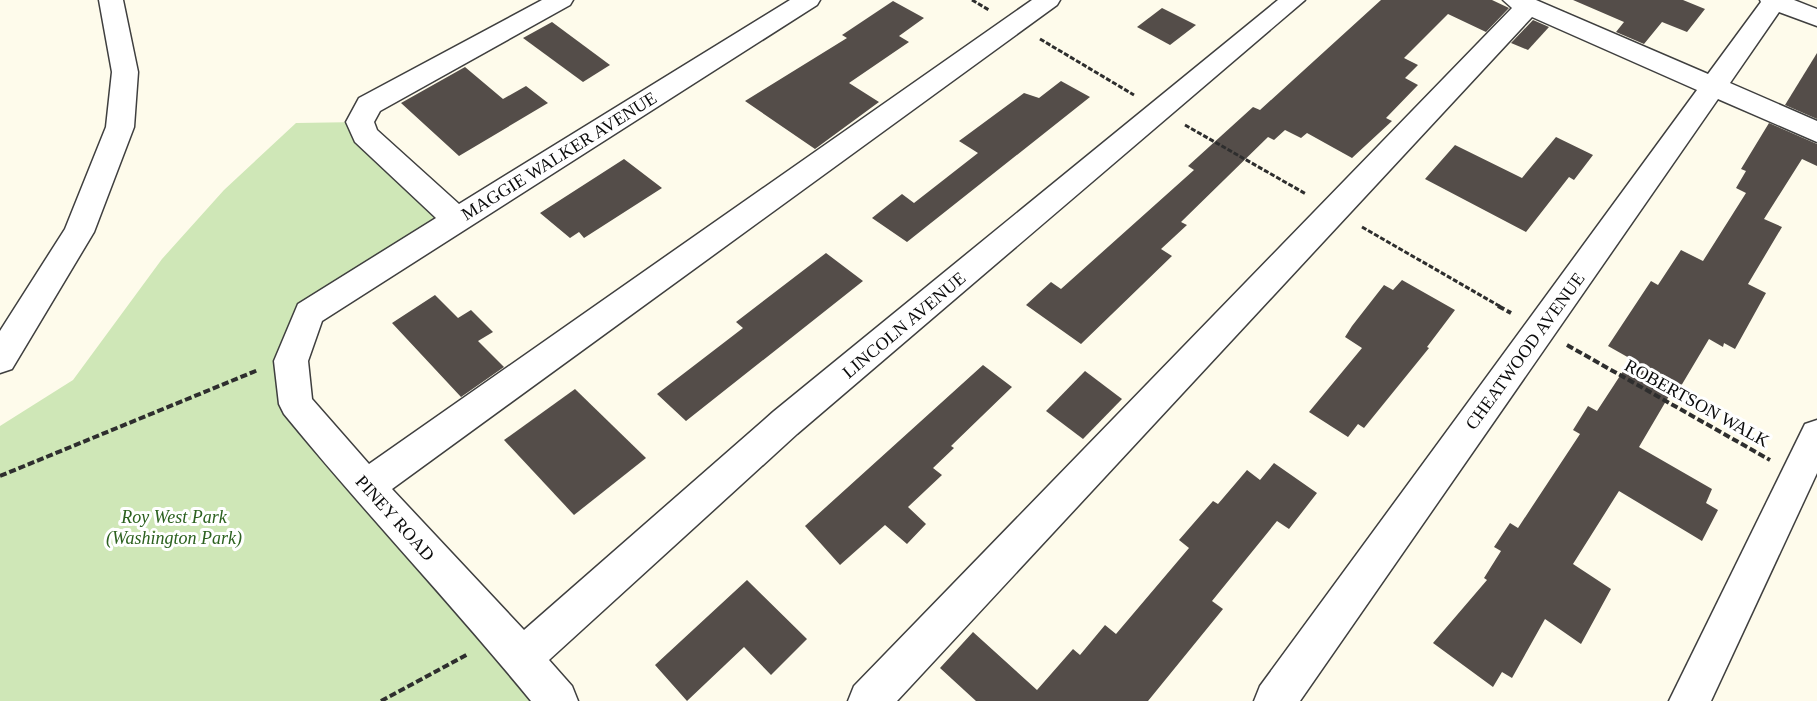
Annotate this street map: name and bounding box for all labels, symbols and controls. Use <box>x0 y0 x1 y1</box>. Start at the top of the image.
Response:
street label: MAGGIE WALKER AVENUE <box>458 88 660 224</box>
street label: LINCOLN AVENUE <box>839 268 969 382</box>
street label: CHEATWOOD AVENUE <box>1461 269 1589 433</box>
street label: ROBERTSON WALK <box>1621 355 1773 451</box>
street label: PINEY ROAD <box>351 471 439 565</box>
park label: Roy West Park (Washington Park) <box>106 507 242 549</box>

